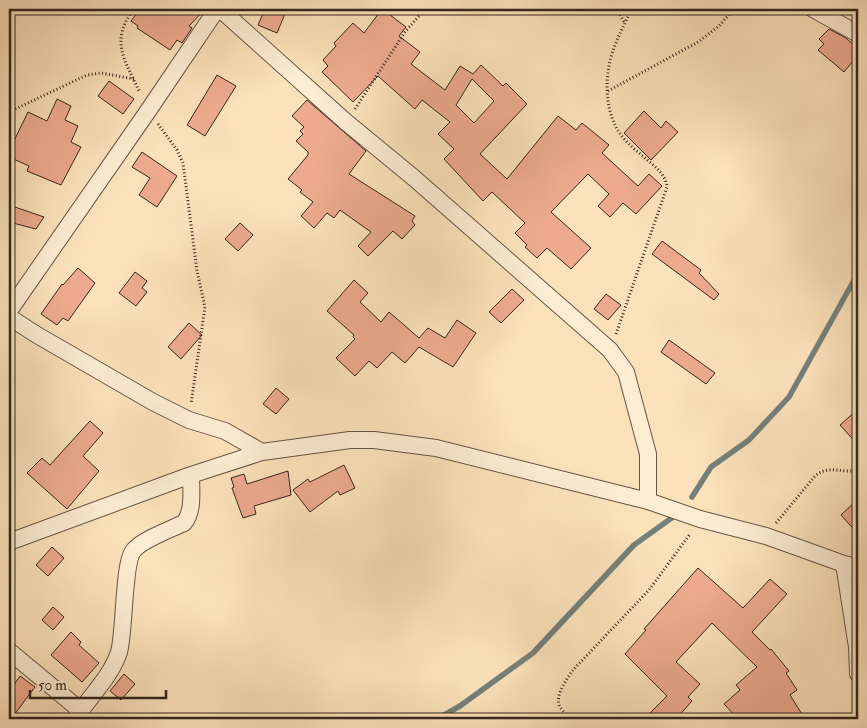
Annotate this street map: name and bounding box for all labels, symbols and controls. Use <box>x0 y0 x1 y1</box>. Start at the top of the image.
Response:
scale bar <box>30 668 166 700</box>
text: 50 m <box>38 676 67 695</box>

